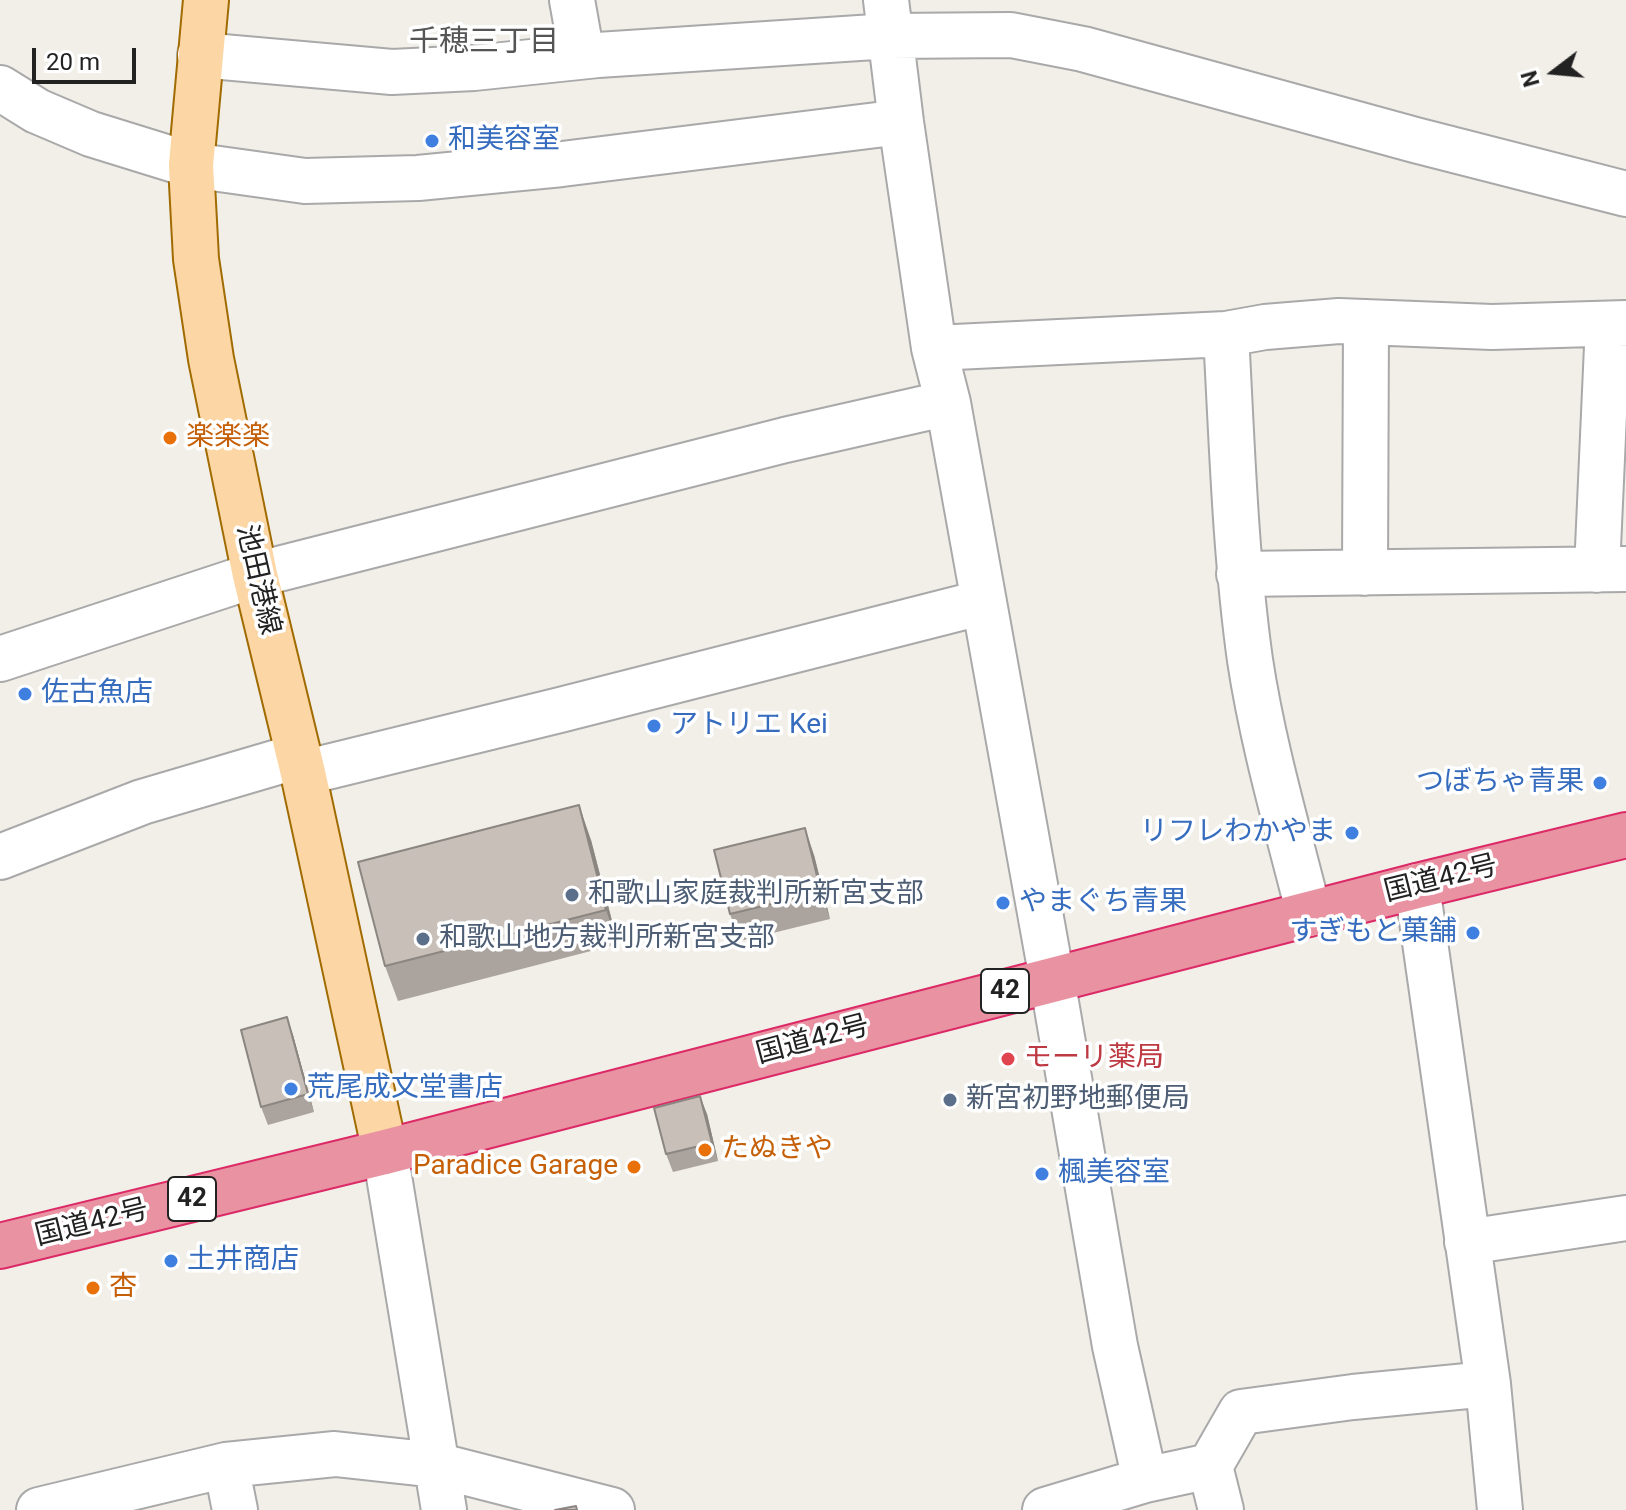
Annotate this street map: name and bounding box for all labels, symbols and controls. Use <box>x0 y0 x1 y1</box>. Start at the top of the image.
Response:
district label: 千穂三丁目 <box>409 25 559 61</box>
scale bar <box>36 32 140 82</box>
north arrow <box>1514 32 1594 112</box>
text: 20 m <box>46 48 100 76</box>
text: N <box>1516 68 1545 90</box>
place label: 和美容室 <box>448 124 560 158</box>
marker: 和美容室 <box>423 132 441 150</box>
place label: 楽楽楽 <box>186 421 270 455</box>
marker: 楽楽楽 <box>161 429 179 447</box>
street label: 池田港線 <box>228 522 286 638</box>
place label: 佐古魚店 <box>41 677 153 711</box>
marker: 佐古魚店 <box>16 685 34 703</box>
place label: アトリエ Kei <box>670 709 828 743</box>
marker: アトリエ Kei <box>645 717 663 735</box>
place label: つぼちゃ青果 <box>1416 766 1584 800</box>
marker: つぼちゃ青果 <box>1591 774 1609 792</box>
place label: リフレわかやま <box>1140 816 1336 850</box>
marker: リフレわかやま <box>1343 824 1361 842</box>
street label: 国道42号 <box>1381 850 1501 910</box>
place label: 和歌山家庭裁判所新宮支部 <box>588 878 924 912</box>
marker: 和歌山家庭裁判所新宮支部 <box>563 886 581 904</box>
place label: やまぐち青果 <box>1019 886 1187 920</box>
marker: やまぐち青果 <box>994 894 1012 912</box>
place label: すぎもと菓舗 <box>1289 916 1457 950</box>
place label: 和歌山地方裁判所新宮支部 <box>439 922 775 956</box>
marker: すぎもと菓舗 <box>1464 924 1482 942</box>
marker: 和歌山地方裁判所新宮支部 <box>414 930 432 948</box>
road number: 42 <box>981 969 1029 1013</box>
street label: 国道42号 <box>753 1010 873 1072</box>
place label: モーリ薬局 <box>1024 1042 1164 1076</box>
marker: モーリ薬局 <box>999 1050 1017 1068</box>
place label: 荒尾成文堂書店 <box>307 1072 503 1106</box>
marker: 荒尾成文堂書店 <box>282 1080 300 1098</box>
place label: 新宮初野地郵便局 <box>966 1083 1190 1117</box>
marker: 新宮初野地郵便局 <box>941 1091 959 1109</box>
place label: たぬきや <box>721 1133 833 1167</box>
marker: たぬきや <box>696 1141 714 1159</box>
place label: Paradice Garage <box>413 1150 618 1184</box>
place label: 楓美容室 <box>1058 1157 1170 1191</box>
marker: Paradice Garage <box>625 1158 643 1176</box>
marker: 楓美容室 <box>1033 1165 1051 1183</box>
road number: 42 <box>168 1177 216 1221</box>
street label: 国道42号 <box>32 1194 152 1254</box>
place label: 土井商店 <box>187 1244 299 1278</box>
marker: 土井商店 <box>162 1252 180 1270</box>
place label: 杏 <box>109 1271 137 1305</box>
marker: 杏 <box>84 1279 102 1297</box>

